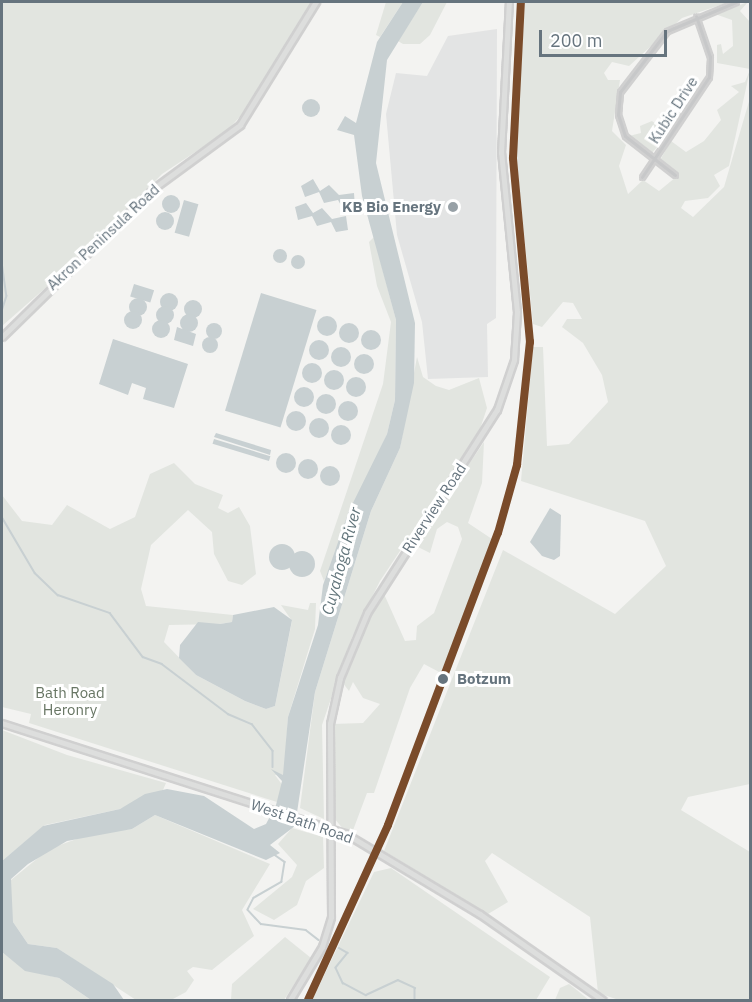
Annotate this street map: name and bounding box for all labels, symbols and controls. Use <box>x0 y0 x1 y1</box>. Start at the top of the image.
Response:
scale bar <box>542 18 670 56</box>
text: 200 m <box>550 29 602 52</box>
street label: Kubic Drive <box>645 73 701 147</box>
street label: Akron Peninsula Road <box>43 180 163 294</box>
place label: KB Bio Energy <box>342 198 441 216</box>
marker: KB Bio Energy <box>446 200 460 214</box>
street label: Riverview Road <box>398 460 470 556</box>
water label: Cuyahoga River <box>317 505 365 617</box>
marker: Botzum <box>434 670 452 688</box>
place label: Botzum <box>457 670 511 688</box>
park label: Bath Road Heronry <box>35 683 105 718</box>
street label: West Bath Road <box>248 795 356 847</box>

